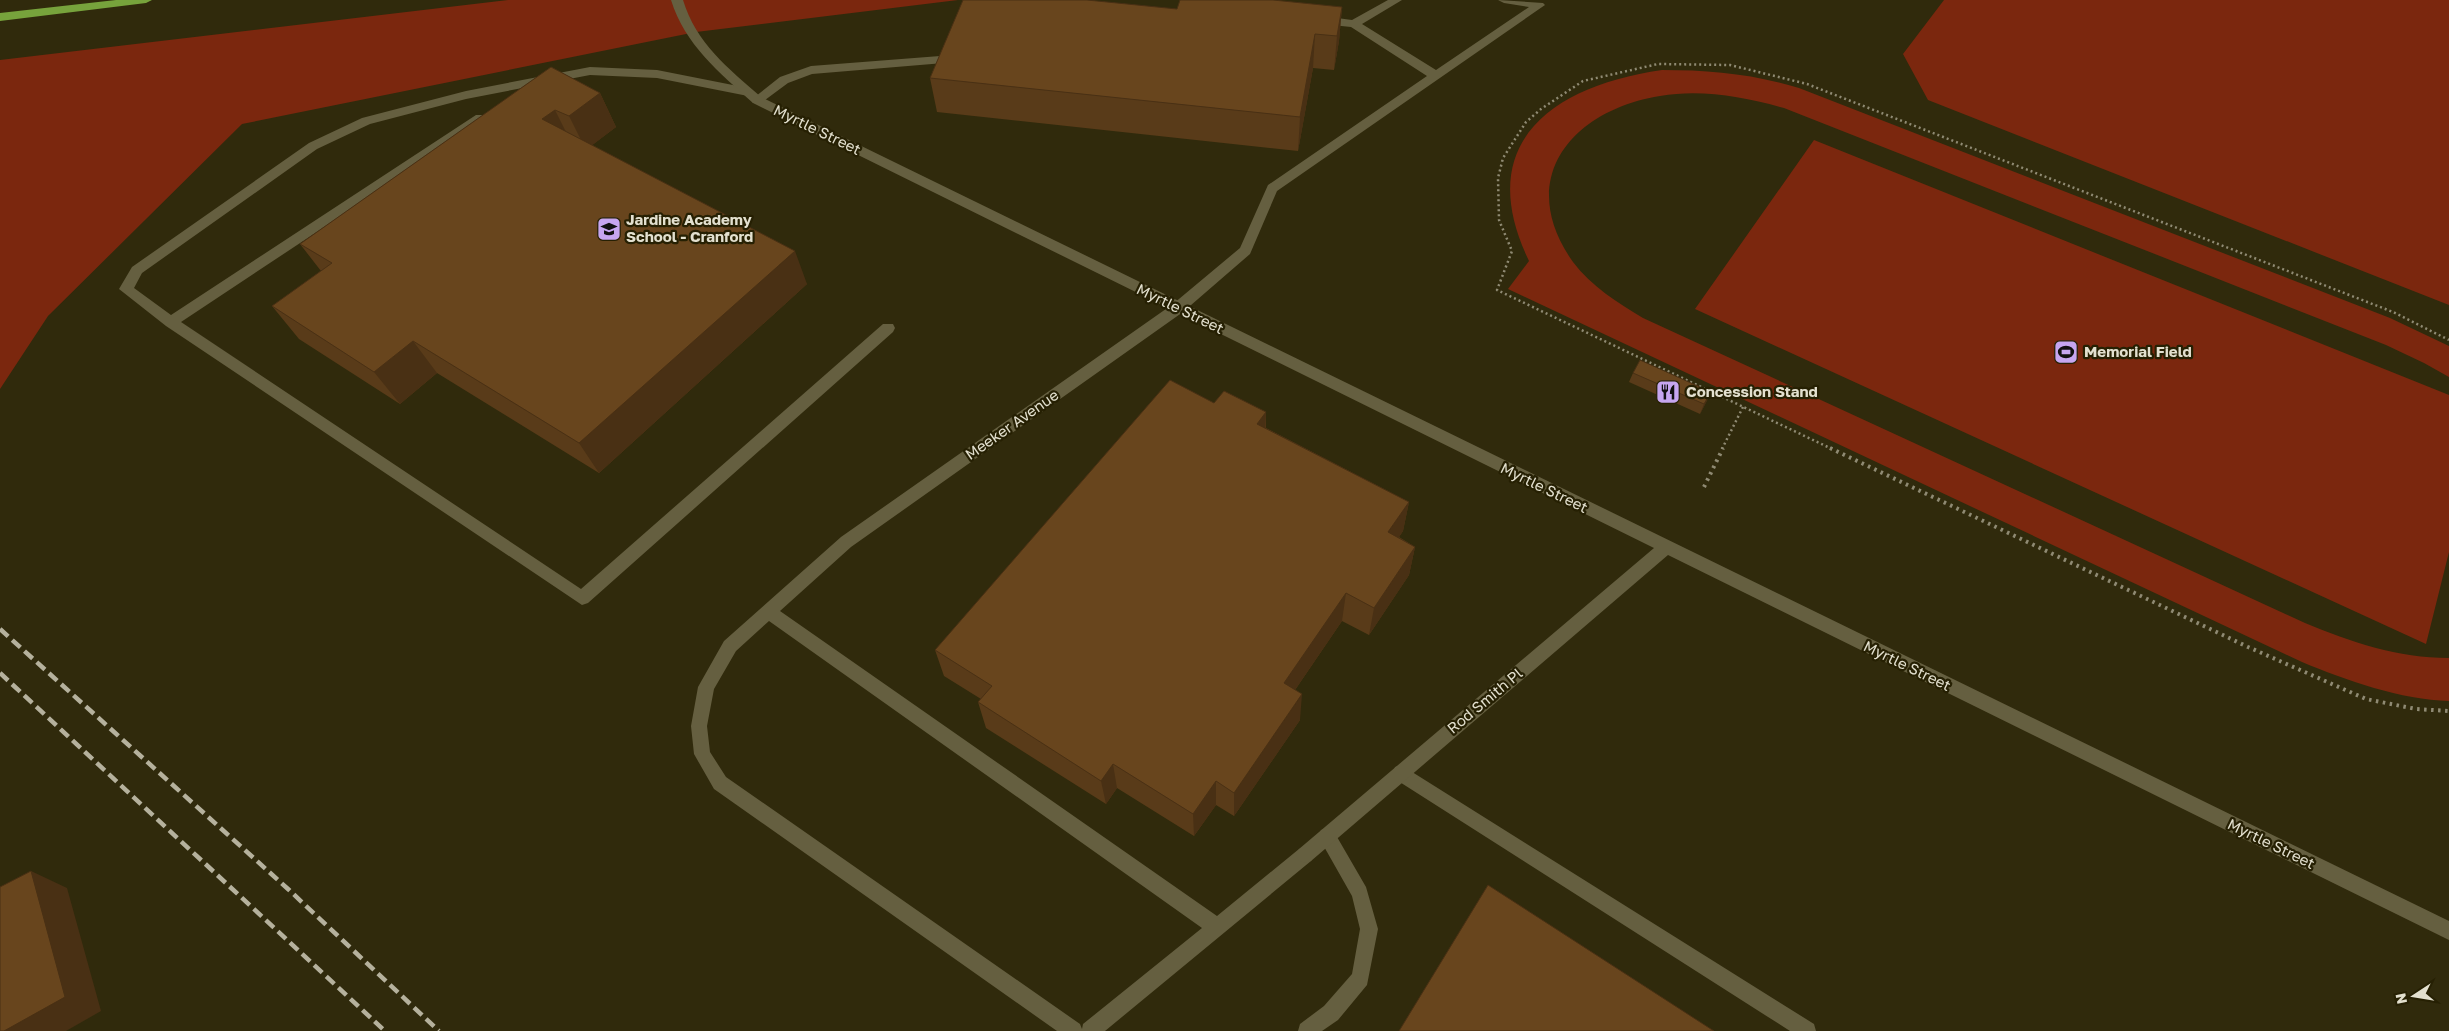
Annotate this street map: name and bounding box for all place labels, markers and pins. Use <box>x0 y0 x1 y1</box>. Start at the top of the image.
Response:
place label: Jardine Academy School - Cranford <box>626 210 753 245</box>
school or university icon: Jardine Academy School - Cranford <box>596 216 622 242</box>
sports icon: Memorial Field <box>2053 339 2079 365</box>
place label: Memorial Field <box>2084 342 2192 360</box>
restaurant icon: Concession Stand <box>1655 379 1681 405</box>
place label: Concession Stand <box>1686 382 1818 400</box>

